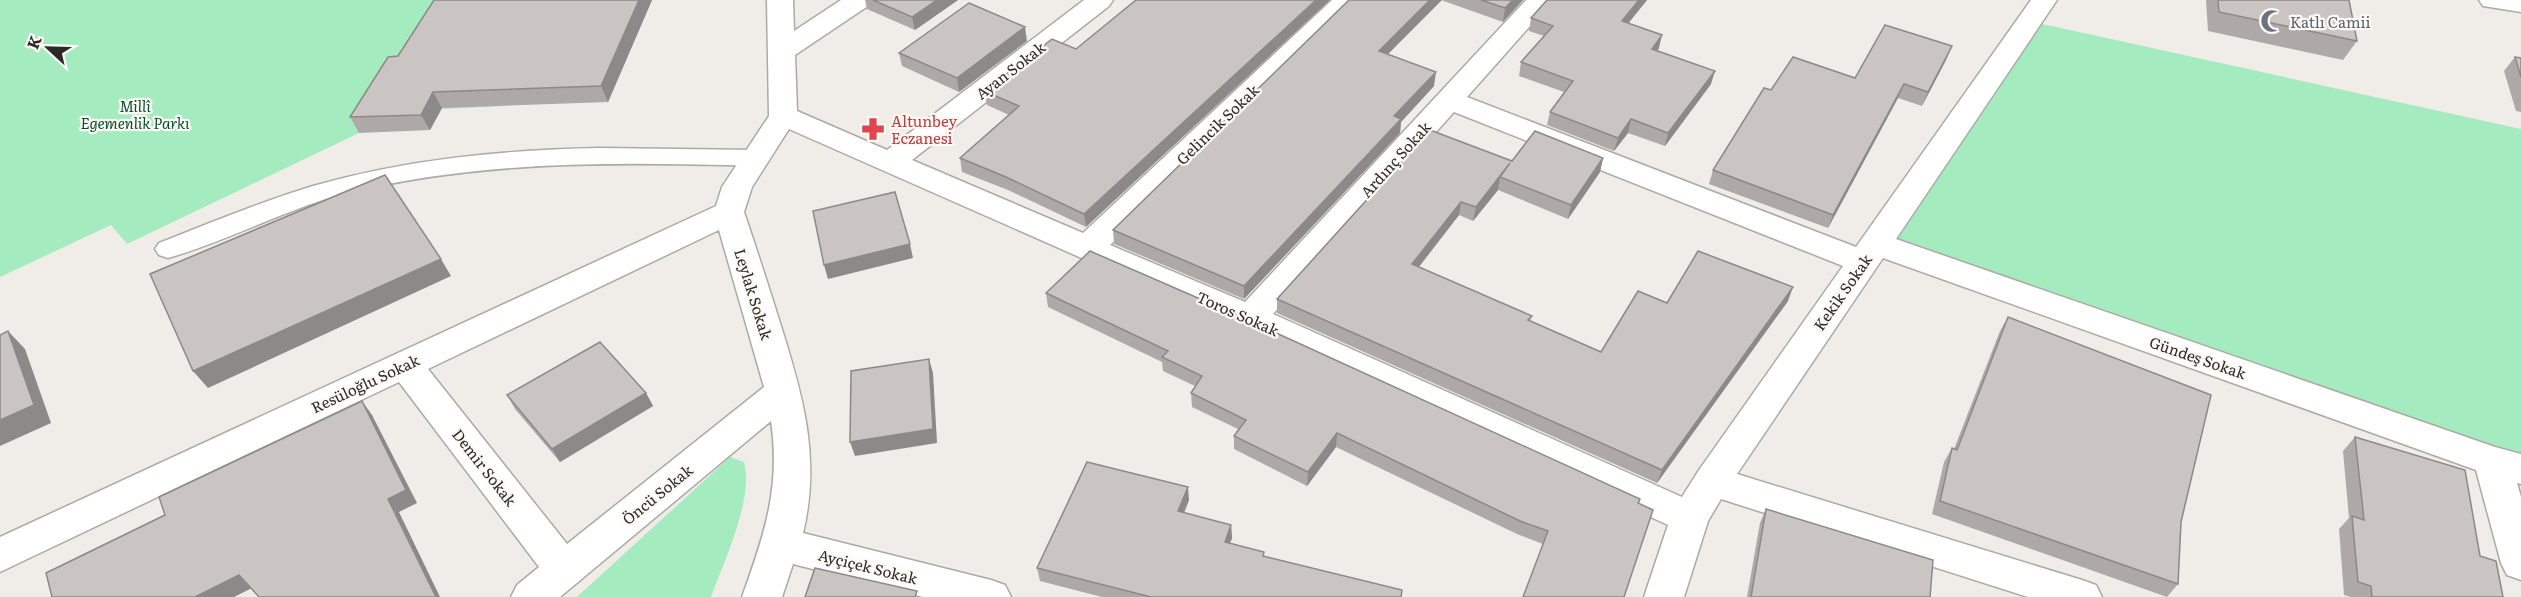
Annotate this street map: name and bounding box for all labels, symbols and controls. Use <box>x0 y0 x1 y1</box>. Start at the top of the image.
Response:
mosque icon: Katlı Camii <box>2259 8 2285 34</box>
place label: Katlı Camii <box>2290 10 2371 33</box>
north arrow <box>18 18 78 78</box>
text: K <box>20 31 47 52</box>
street label: Ayan Sokak <box>970 35 1050 105</box>
street label: Gelincik Sokak <box>1170 78 1264 170</box>
park label: Millî Egemenlik Parkı <box>81 94 190 134</box>
place label: Altunbey Eczanesi <box>891 109 957 149</box>
street label: Ardınç Sokak <box>1354 115 1436 202</box>
pharmacy icon: Altunbey Eczanesi <box>860 116 886 142</box>
street label: Leylak Sokak <box>729 245 779 343</box>
street label: Kekik Sokak <box>1807 248 1877 335</box>
street label: Toros Sokak <box>1193 285 1284 342</box>
street label: Gündeş Sokak <box>2147 330 2250 385</box>
street label: Resüloğlu Sokak <box>307 347 424 418</box>
street label: Demir Sokak <box>447 423 523 511</box>
street label: Öncü Sokak <box>617 458 698 530</box>
street label: Ayçiçek Sokak <box>816 543 921 590</box>

